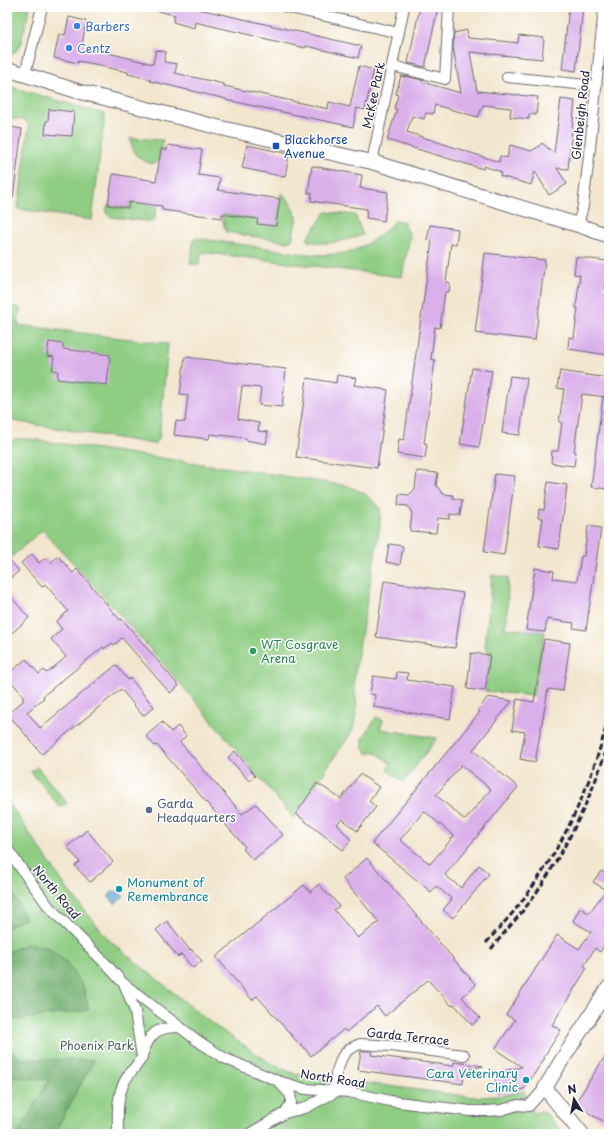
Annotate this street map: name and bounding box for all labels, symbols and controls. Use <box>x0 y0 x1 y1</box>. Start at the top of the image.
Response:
place label: Barbers <box>85 17 130 35</box>
marker: Barbers <box>72 21 82 31</box>
place label: Centz <box>77 39 110 57</box>
marker: Centz <box>64 43 74 53</box>
street label: McKee Park <box>357 60 389 130</box>
street label: Glenbeigh Road <box>566 69 594 161</box>
place label: Blackhorse Avenue <box>284 130 348 162</box>
marker: Blackhorse Avenue <box>271 141 281 151</box>
place label: WT Cosgrave Arena <box>261 635 338 667</box>
marker: WT Cosgrave Arena <box>248 646 258 656</box>
place label: Garda Headquarters <box>157 794 236 826</box>
marker: Garda Headquarters <box>144 805 154 815</box>
street label: North Road <box>29 861 85 923</box>
place label: Monument of Remembrance <box>127 873 209 905</box>
marker: Monument of Remembrance <box>114 884 124 894</box>
street label: Garda Terrace <box>366 1023 450 1049</box>
park label: Phoenix Park <box>60 1036 134 1054</box>
street label: North Road <box>299 1064 367 1092</box>
place label: Cara Veterinary Clinic <box>426 1064 518 1096</box>
marker: Cara Veterinary Clinic <box>521 1075 531 1085</box>
north arrow <box>554 1079 594 1119</box>
text: N <box>566 1079 578 1098</box>

